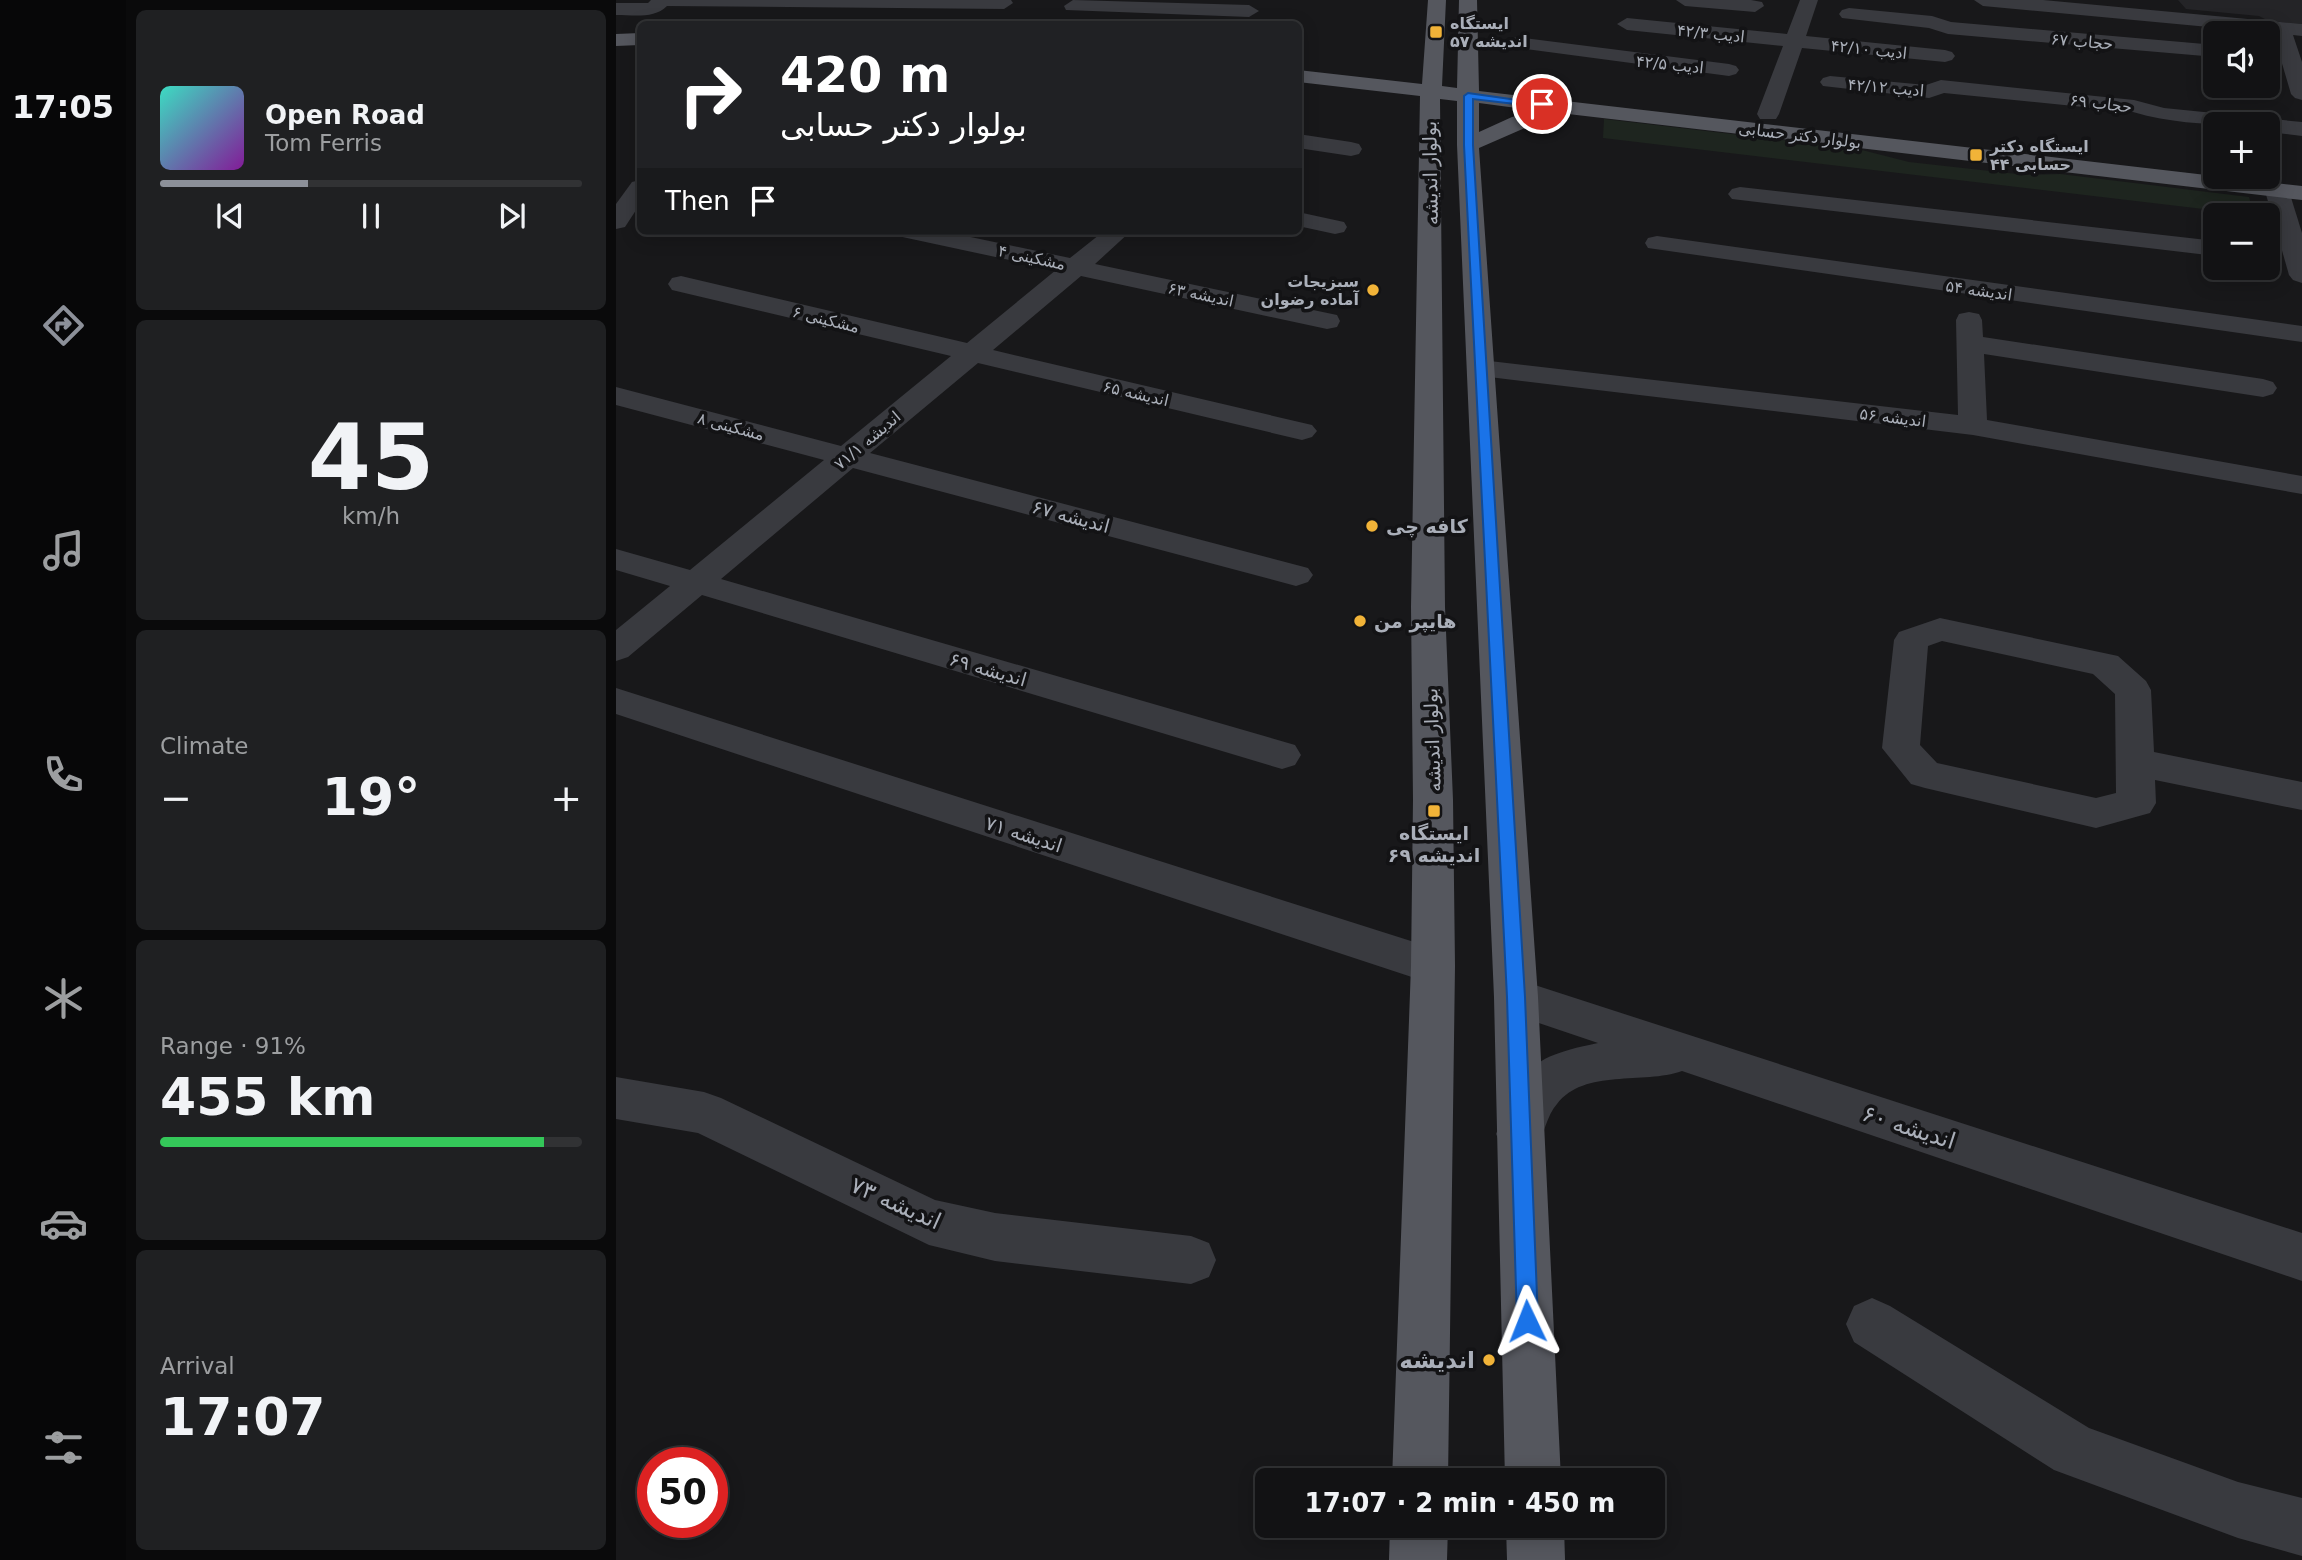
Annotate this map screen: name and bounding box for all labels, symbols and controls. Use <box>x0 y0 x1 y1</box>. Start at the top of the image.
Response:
place label: ایستگاه اندیشه ۵۷ <box>1450 14 1528 51</box>
street label: ادیب ۴۲/۳ <box>1676 20 1746 46</box>
map controls <box>2203 21 2280 280</box>
button: sound <box>2203 21 2280 98</box>
marker: ایستگاه اندیشه ۵۷ <box>1428 24 1444 40</box>
street label: حجاب ۶۷ <box>2050 29 2114 54</box>
street label: ادیب ۴۲/۱۰ <box>1830 36 1908 63</box>
text: 420 m <box>780 47 950 104</box>
icon: right <box>665 49 756 140</box>
street label: ادیب ۴۲/۵ <box>1635 51 1705 77</box>
pin <box>1512 74 1572 134</box>
street label: ادیب ۴۲/۱۲ <box>1847 75 1925 100</box>
icon: arrive <box>1523 85 1561 123</box>
text: 17:05 <box>12 88 114 126</box>
street label: حجاب ۶۹ <box>2069 90 2133 117</box>
text: Open Road <box>265 100 425 130</box>
text: بولوار دکتر حسابی <box>780 106 1027 144</box>
button: + <box>2203 112 2280 189</box>
street label: بولوار دکتر حسابی <box>1737 119 1862 153</box>
street label: بولوار اندیشه <box>1418 121 1443 225</box>
text: Tom Ferris <box>265 130 382 156</box>
place label: ایستگاه دکتر حسابی ۴۴ <box>1989 137 2089 174</box>
marker: ایستگاه دکتر حسابی ۴۴ <box>1968 147 1984 163</box>
icon: arrive <box>744 182 782 220</box>
text: Then <box>665 186 730 216</box>
icon: previous <box>211 197 249 235</box>
icon: pause <box>352 197 390 235</box>
icon: next <box>493 197 531 235</box>
button: − <box>2203 203 2280 280</box>
street label: مشکینی ۴ <box>996 241 1067 274</box>
place label: سبزیجات آماده رضوان <box>1261 272 1360 309</box>
street label: اندیشه ۵۴ <box>1944 276 2013 305</box>
street label: اندیشه ۶۳ <box>1166 278 1236 311</box>
marker: سبزیجات آماده رضوان <box>1365 282 1381 298</box>
icon: directions <box>39 301 88 350</box>
street label: مشکینی ۶ <box>790 302 861 337</box>
street label: اندیشه ۶۵ <box>1101 377 1171 410</box>
street label: اندیشه ۵۶ <box>1859 404 1927 431</box>
text: 45 <box>308 405 434 510</box>
street label: اندیشه ۷۱/۱ <box>830 407 904 474</box>
street label: مشکینی ۸ <box>695 408 766 445</box>
street label: اندیشه ۶۷ <box>1030 495 1112 537</box>
text: km/h <box>342 503 400 529</box>
place label: کافه چی <box>1386 515 1469 538</box>
marker: کافه چی <box>1364 518 1380 534</box>
icon: music <box>39 526 88 575</box>
place label: هایپر من <box>1374 610 1457 633</box>
marker: هایپر من <box>1352 613 1368 629</box>
street label: اندیشه ۶۹ <box>947 647 1029 691</box>
street label: بولوار اندیشه <box>1419 688 1446 792</box>
text: Climate <box>160 733 249 759</box>
icon: phone <box>39 750 88 799</box>
text: 19° <box>322 767 420 827</box>
text: − <box>160 776 192 820</box>
text: + <box>550 776 582 820</box>
marker: ایستگاه اندیشه ۶۹ <box>1426 803 1442 819</box>
street label: اندیشه ۷۱ <box>983 811 1065 857</box>
place label: ایستگاه اندیشه ۶۹ <box>1388 822 1480 866</box>
icon: climate <box>39 974 88 1023</box>
text: Range · 91% <box>160 1033 306 1059</box>
text: 455 km <box>160 1067 375 1127</box>
street label: اندیشه ۶۰ <box>1859 1100 1959 1154</box>
street label: اندیشه ۷۳ <box>847 1172 945 1234</box>
icon: car <box>39 1199 88 1248</box>
position arrow <box>1490 1284 1564 1358</box>
place label: اندیشه <box>1399 1347 1475 1373</box>
marker: اندیشه <box>1481 1352 1497 1368</box>
text: Arrival <box>160 1353 235 1379</box>
text: 17:07 <box>160 1387 326 1447</box>
icon: filters <box>39 1423 88 1472</box>
speed limit sign: 50 <box>637 1447 728 1538</box>
text: 17:07 · 2 min · 450 m <box>1305 1488 1615 1518</box>

